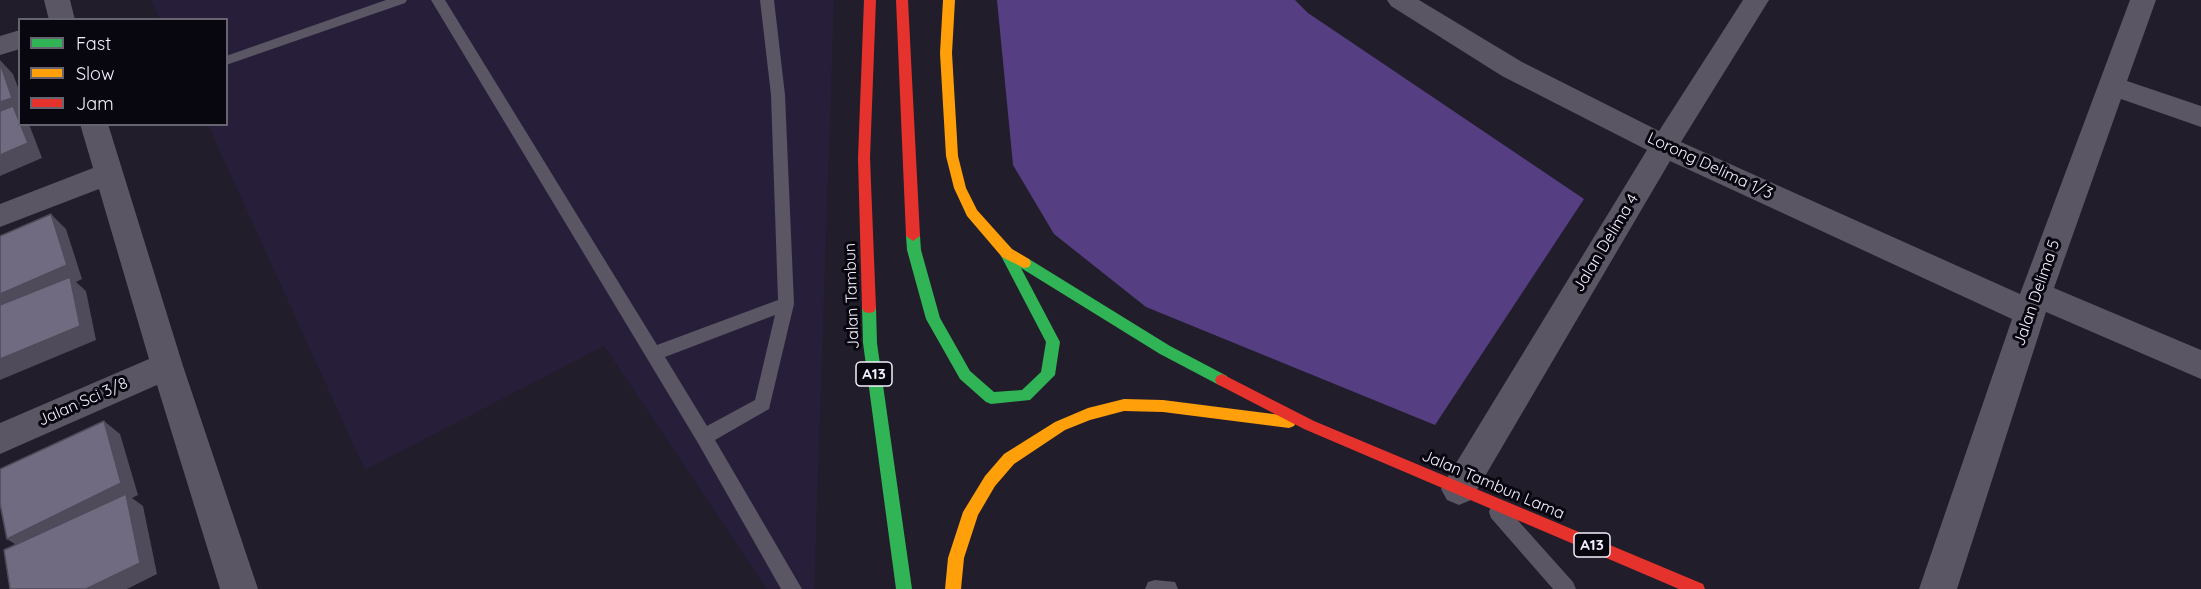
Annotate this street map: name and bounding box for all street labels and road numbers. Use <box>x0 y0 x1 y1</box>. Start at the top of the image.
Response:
street label: Lorong Delima 1/3 <box>1644 128 1776 204</box>
street label: Jalan Delima 4 <box>1569 191 1643 295</box>
street label: Jalan Delima 5 <box>2010 237 2064 349</box>
street label: Jalan Tambun <box>841 243 863 349</box>
road number: A13 <box>856 362 892 386</box>
street label: Jalan Sci 3/8 <box>35 374 131 430</box>
street label: Jalan Tambun Lama <box>1419 446 1567 524</box>
road number: A13 <box>1574 533 1610 557</box>

